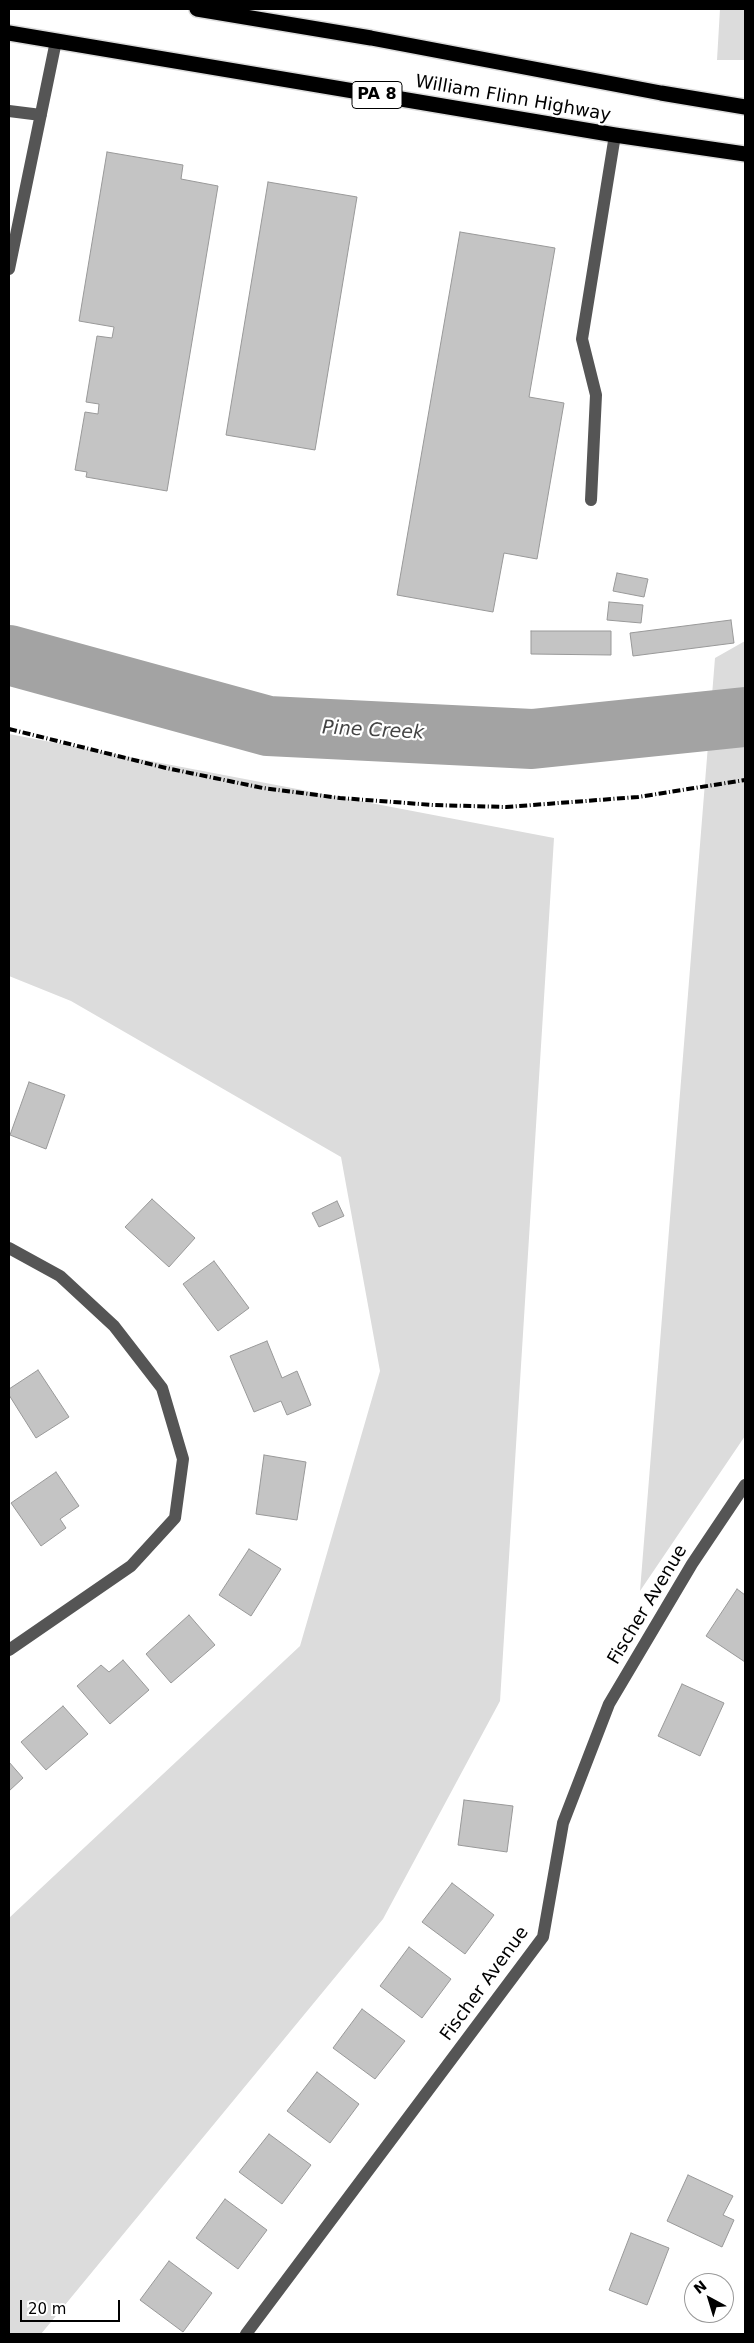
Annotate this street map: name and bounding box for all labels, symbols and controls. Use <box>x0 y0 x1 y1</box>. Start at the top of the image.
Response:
street label: William Flinn Highway <box>413 71 613 127</box>
road number: PA 8 <box>352 82 402 108</box>
water label: Pine Creek <box>321 717 425 745</box>
street label: Fischer Avenue <box>604 1541 692 1669</box>
street label: Fischer Avenue <box>436 1923 534 2045</box>
north arrow <box>684 2273 734 2323</box>
text: N <box>691 2277 710 2297</box>
scale bar <box>22 2290 122 2322</box>
text: 20 m <box>28 2300 66 2318</box>

